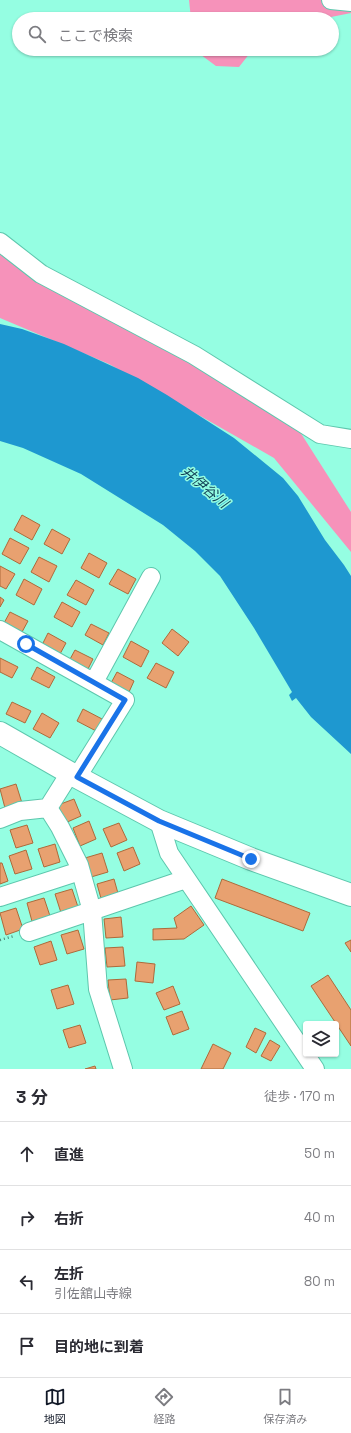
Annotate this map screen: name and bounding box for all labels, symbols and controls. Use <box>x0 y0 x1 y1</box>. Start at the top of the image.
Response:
search box <box>12 12 339 56</box>
icon: search <box>26 23 48 45</box>
text: ここで検索 <box>58 26 133 45</box>
water label: 井伊谷川 <box>178 462 234 513</box>
route start <box>17 635 35 653</box>
route end <box>242 850 260 868</box>
map controls <box>303 1021 339 1057</box>
button: layers <box>303 1021 339 1057</box>
text: 3 分 <box>16 1086 48 1108</box>
text: 徒歩 · 170 m <box>264 1088 335 1105</box>
icon: ahead <box>16 1143 38 1165</box>
text: 直進 <box>54 1145 84 1164</box>
text: 50 m <box>304 1145 335 1162</box>
icon: right <box>16 1207 38 1229</box>
text: 右折 <box>54 1209 84 1228</box>
text: 40 m <box>304 1209 335 1226</box>
text: 左折 <box>54 1264 84 1283</box>
icon: left <box>16 1271 38 1293</box>
text: 80 m <box>304 1273 335 1290</box>
text: 引佐舘山寺線 <box>54 1285 132 1302</box>
icon: arrive <box>16 1335 38 1357</box>
text: 目的地に到着 <box>54 1337 144 1356</box>
tab: 地図 <box>44 1386 66 1426</box>
tab: 経路 <box>153 1386 175 1426</box>
tab: 保存済み <box>263 1386 307 1426</box>

